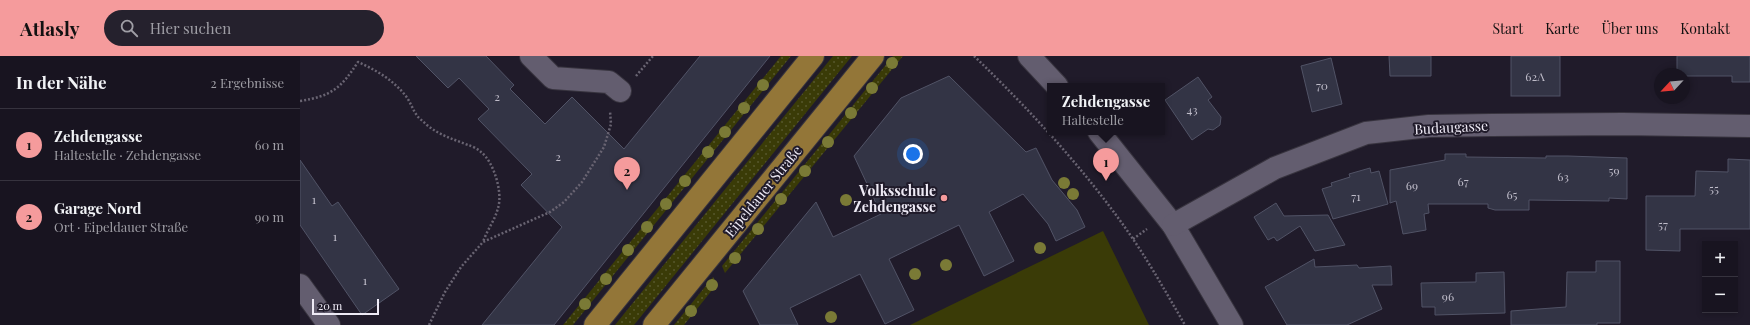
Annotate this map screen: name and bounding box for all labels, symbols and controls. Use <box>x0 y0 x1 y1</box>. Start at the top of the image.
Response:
search box <box>104 10 384 46</box>
text: Atlasly <box>20 15 80 41</box>
icon: search <box>118 17 140 39</box>
text: Hier suchen <box>150 18 231 38</box>
text: Start <box>1492 19 1523 38</box>
text: Karte <box>1545 19 1580 38</box>
text: Über uns <box>1602 19 1658 38</box>
text: Kontakt <box>1680 19 1730 38</box>
house number: 62A <box>1525 68 1545 84</box>
north arrow <box>1654 68 1690 104</box>
text: In der Nähe <box>16 71 107 93</box>
text: 2 Ergebnisse <box>210 74 284 91</box>
house number: 70 <box>1316 77 1328 93</box>
popup <box>1047 83 1165 135</box>
house number: 2 <box>494 88 500 104</box>
text: Zehdengasse <box>1062 91 1150 111</box>
house number: 43 <box>1186 101 1198 117</box>
text: Haltestelle <box>1062 111 1124 128</box>
street label: Budaugasse <box>1414 116 1488 138</box>
text: Zehdengasse <box>54 126 143 146</box>
text: 1 <box>27 136 31 153</box>
text: 60 m <box>255 136 284 153</box>
street label: Eipeldauer Straße <box>720 141 806 241</box>
your location <box>903 144 923 164</box>
text: Haltestelle · Zehdengasse <box>54 146 201 163</box>
house number: 2 <box>555 148 561 164</box>
pin: 1 <box>1093 148 1119 181</box>
pin: 2 <box>614 157 640 190</box>
house number: 59 <box>1608 162 1620 178</box>
house number: 63 <box>1557 168 1569 184</box>
house number: 67 <box>1457 173 1469 189</box>
house number: 69 <box>1406 177 1418 193</box>
house number: 55 <box>1709 180 1719 196</box>
place label: Volksschule Zehdengasse <box>853 181 936 216</box>
house number: 65 <box>1506 186 1518 202</box>
house number: 71 <box>1351 188 1361 204</box>
house number: 1 <box>312 191 317 207</box>
marker: Volksschule Zehdengasse <box>939 193 949 203</box>
text: Garage Nord <box>54 198 141 218</box>
text: 2 <box>26 208 32 225</box>
text: 90 m <box>255 208 284 225</box>
house number: 57 <box>1658 216 1668 232</box>
text: Ort · Eipeldauer Straße <box>54 218 188 235</box>
house number: 1 <box>333 228 338 244</box>
map controls <box>1702 241 1738 313</box>
button: + <box>1702 241 1738 277</box>
house number: 1 <box>363 272 368 288</box>
button: − <box>1702 277 1738 313</box>
house number: 96 <box>1442 288 1454 304</box>
scale bar <box>312 297 379 316</box>
text: 20 m <box>318 298 342 313</box>

